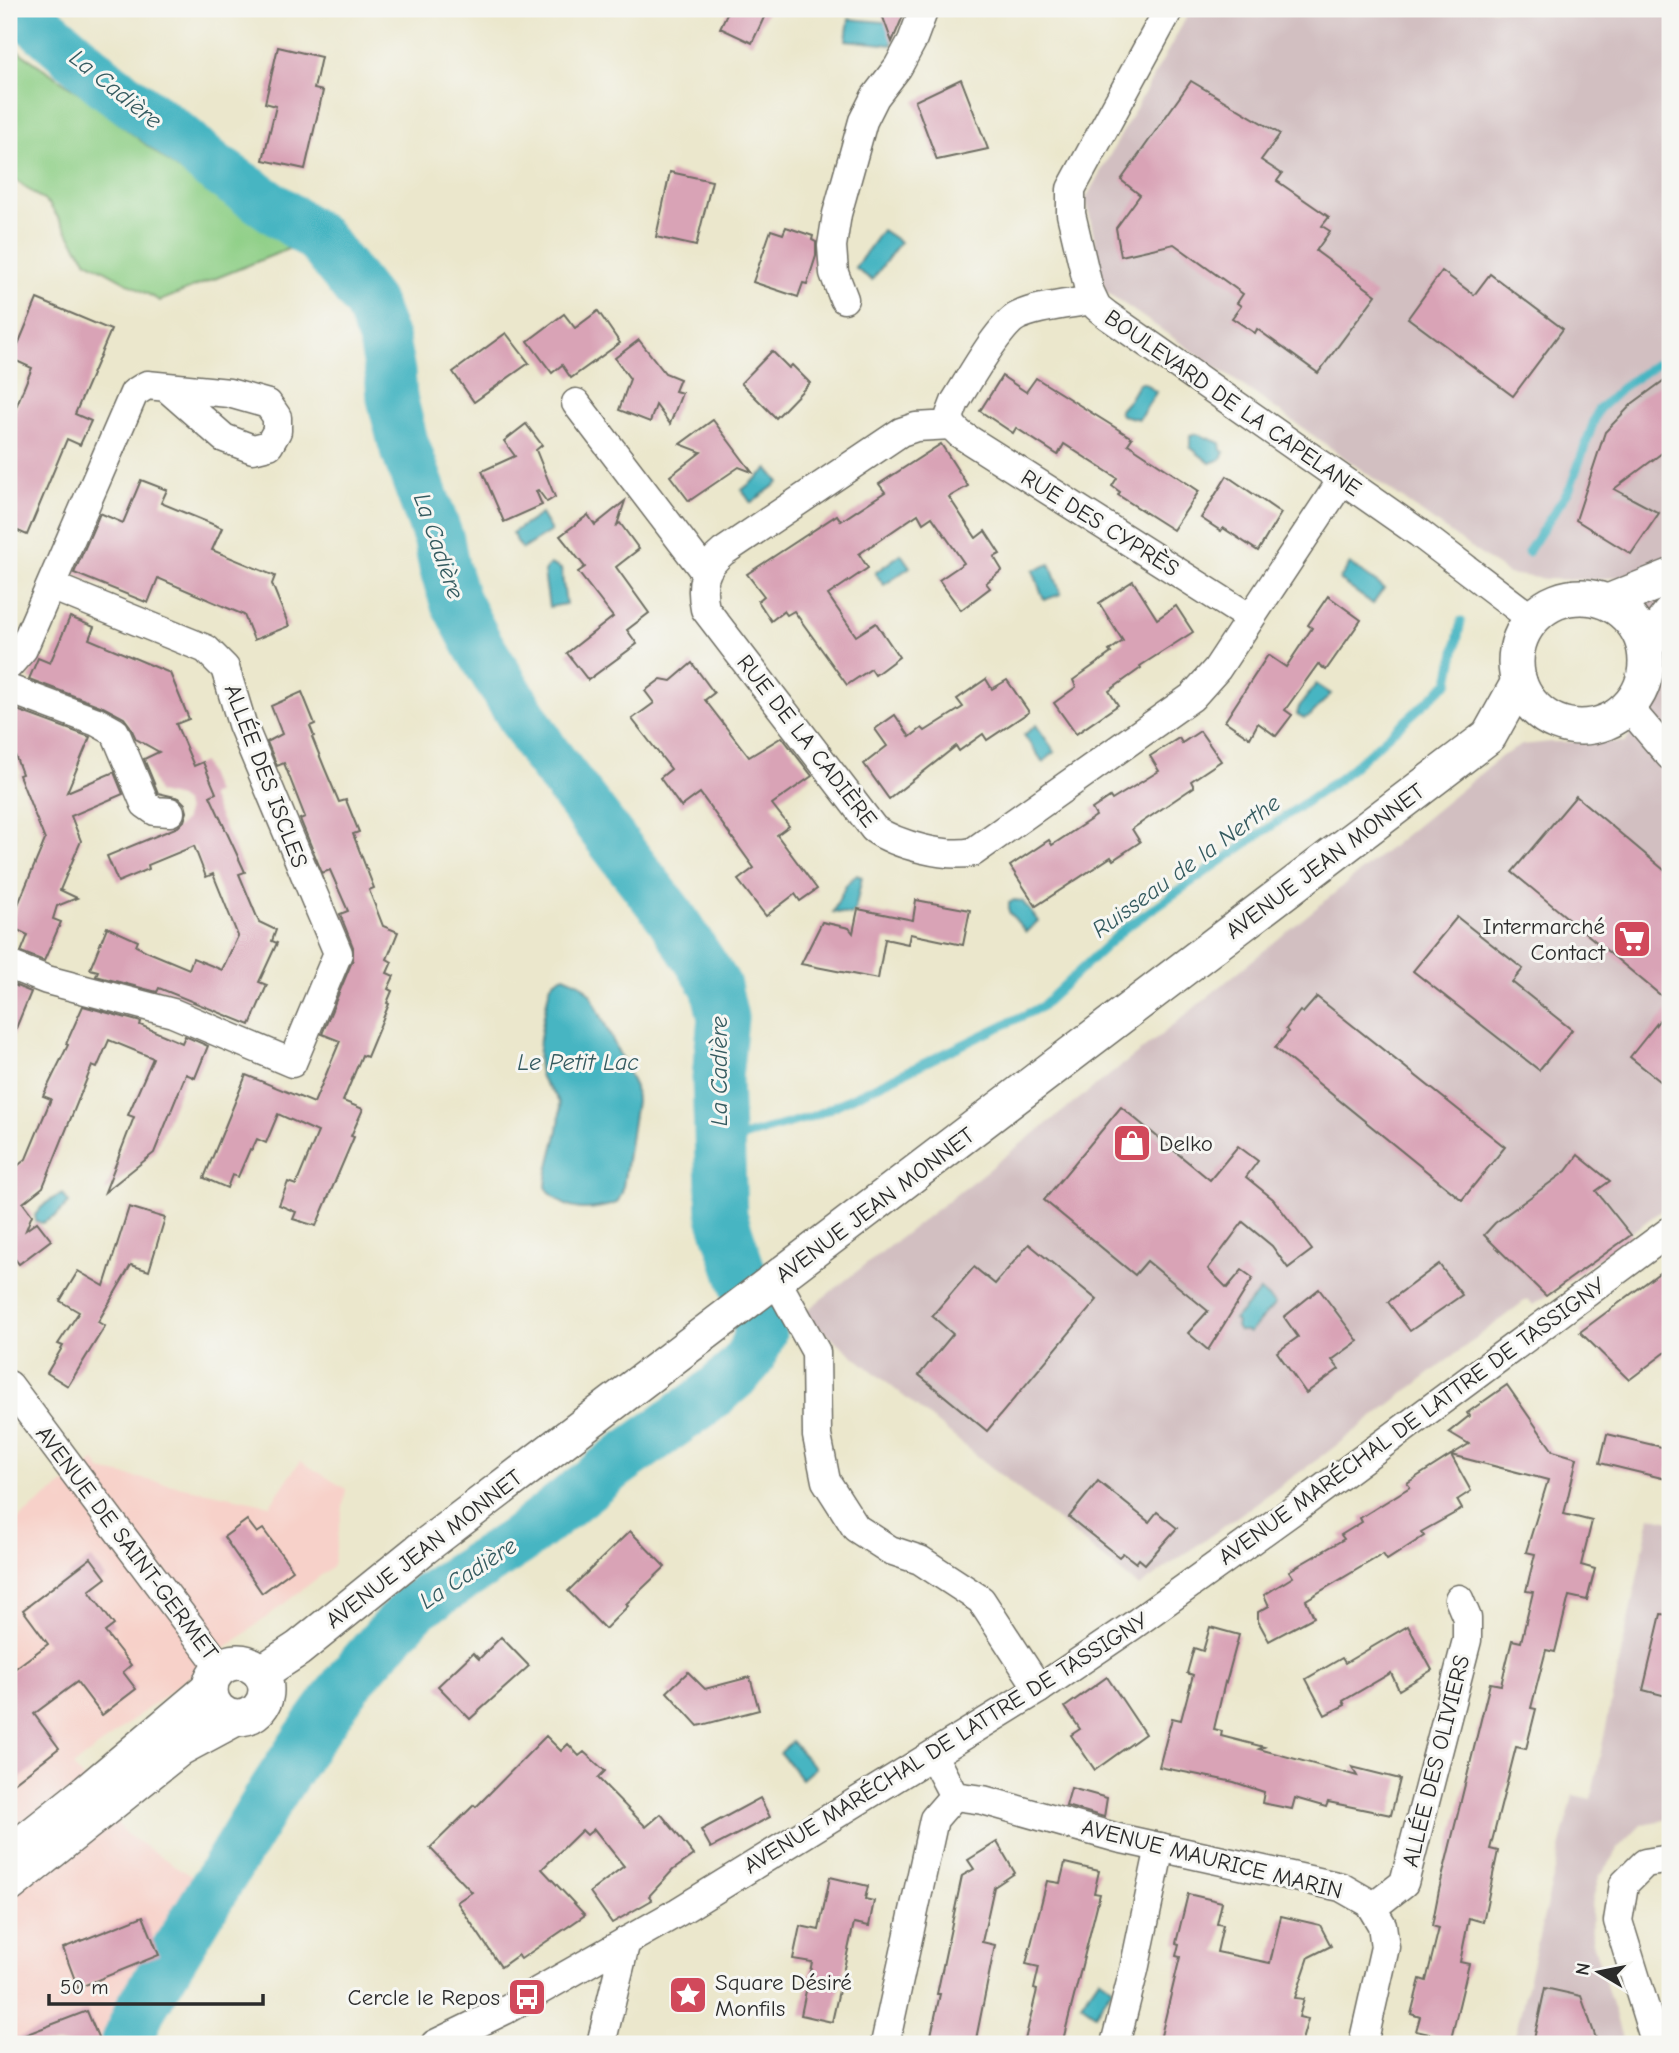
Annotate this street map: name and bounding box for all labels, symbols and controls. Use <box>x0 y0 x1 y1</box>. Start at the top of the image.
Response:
water label: La Cadière <box>64 43 168 135</box>
street label: BOULEVARD DE LA CAPELANE <box>1099 304 1367 502</box>
street label: RUE DES CYPRÈS <box>1016 464 1184 582</box>
water label: La Cadière <box>408 489 470 603</box>
street label: RUE DE LA CADIÈRE <box>731 649 883 833</box>
street label: ALLÉE DES ISCLES <box>219 680 313 872</box>
street label: AVENUE JEAN MONNET <box>1220 777 1430 945</box>
water label: Ruisseau de la Nerthe <box>1087 788 1285 944</box>
place label: Intermarché Contact <box>1482 913 1606 966</box>
supermarket icon: Intermarché Contact <box>1611 918 1653 960</box>
water label: La Cadière <box>705 1016 733 1126</box>
water label: Le Petit Lac <box>517 1048 639 1076</box>
street label: AVENUE JEAN MONNET <box>770 1121 980 1289</box>
shop icon: Delko <box>1111 1122 1153 1164</box>
place label: Delko <box>1159 1130 1213 1157</box>
street label: AVENUE MARÉCHAL DE LATTRE DE TASSIGNY <box>1213 1271 1611 1571</box>
street label: AVENUE DE SAINT-GERMET <box>30 1421 224 1665</box>
street label: AVENUE JEAN MONNET <box>320 1464 528 1634</box>
water label: La Cadière <box>414 1531 522 1615</box>
street label: AVENUE MARÉCHAL DE LATTRE DE TASSIGNY <box>739 1606 1153 1879</box>
street label: ALLÉE DES OLIVIERS <box>1397 1652 1475 1870</box>
street label: AVENUE MAURICE MARIN <box>1079 1813 1345 1905</box>
north arrow <box>1564 1938 1634 2008</box>
text: N <box>1571 1961 1595 1977</box>
scale bar <box>49 1962 262 2006</box>
place label: Square Désiré Monfils <box>715 1969 852 2022</box>
place icon: Square Désiré Monfils <box>667 1974 709 2016</box>
text: 50 m <box>60 1975 109 1999</box>
bus stop icon: Cercle le Repos <box>506 1976 548 2018</box>
place label: Cercle le Repos <box>348 1984 500 2011</box>

